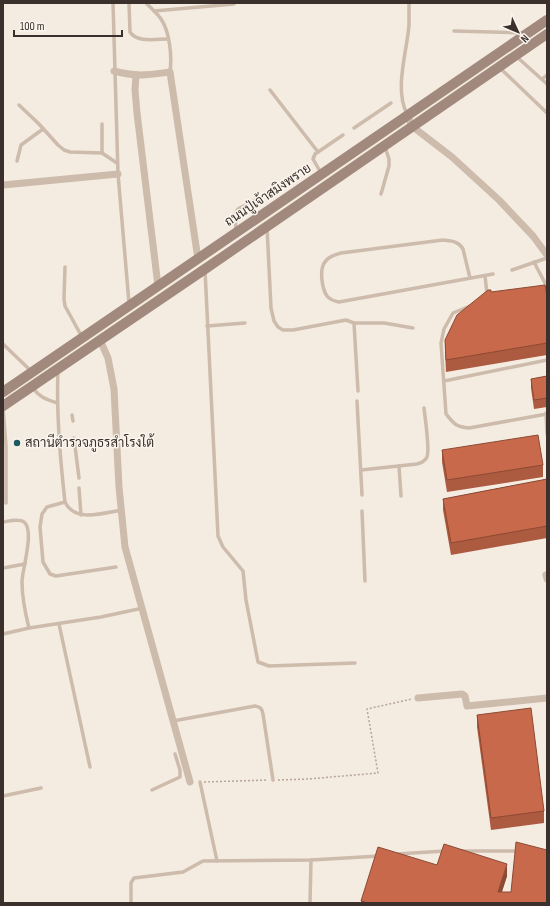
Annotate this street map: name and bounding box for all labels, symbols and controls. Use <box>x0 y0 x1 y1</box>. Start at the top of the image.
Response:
scale bar <box>14 12 122 38</box>
north arrow <box>498 12 538 52</box>
text: 100 m <box>20 19 45 34</box>
text: N <box>518 32 532 45</box>
street label: ถนนปู่เจ้าสมิงพราย <box>221 158 315 231</box>
place label: สถานีตำรวจภูธรสำโรงใต้ <box>25 433 155 452</box>
marker: สถานีตำรวจภูธรสำโรงใต้ <box>12 438 22 448</box>

